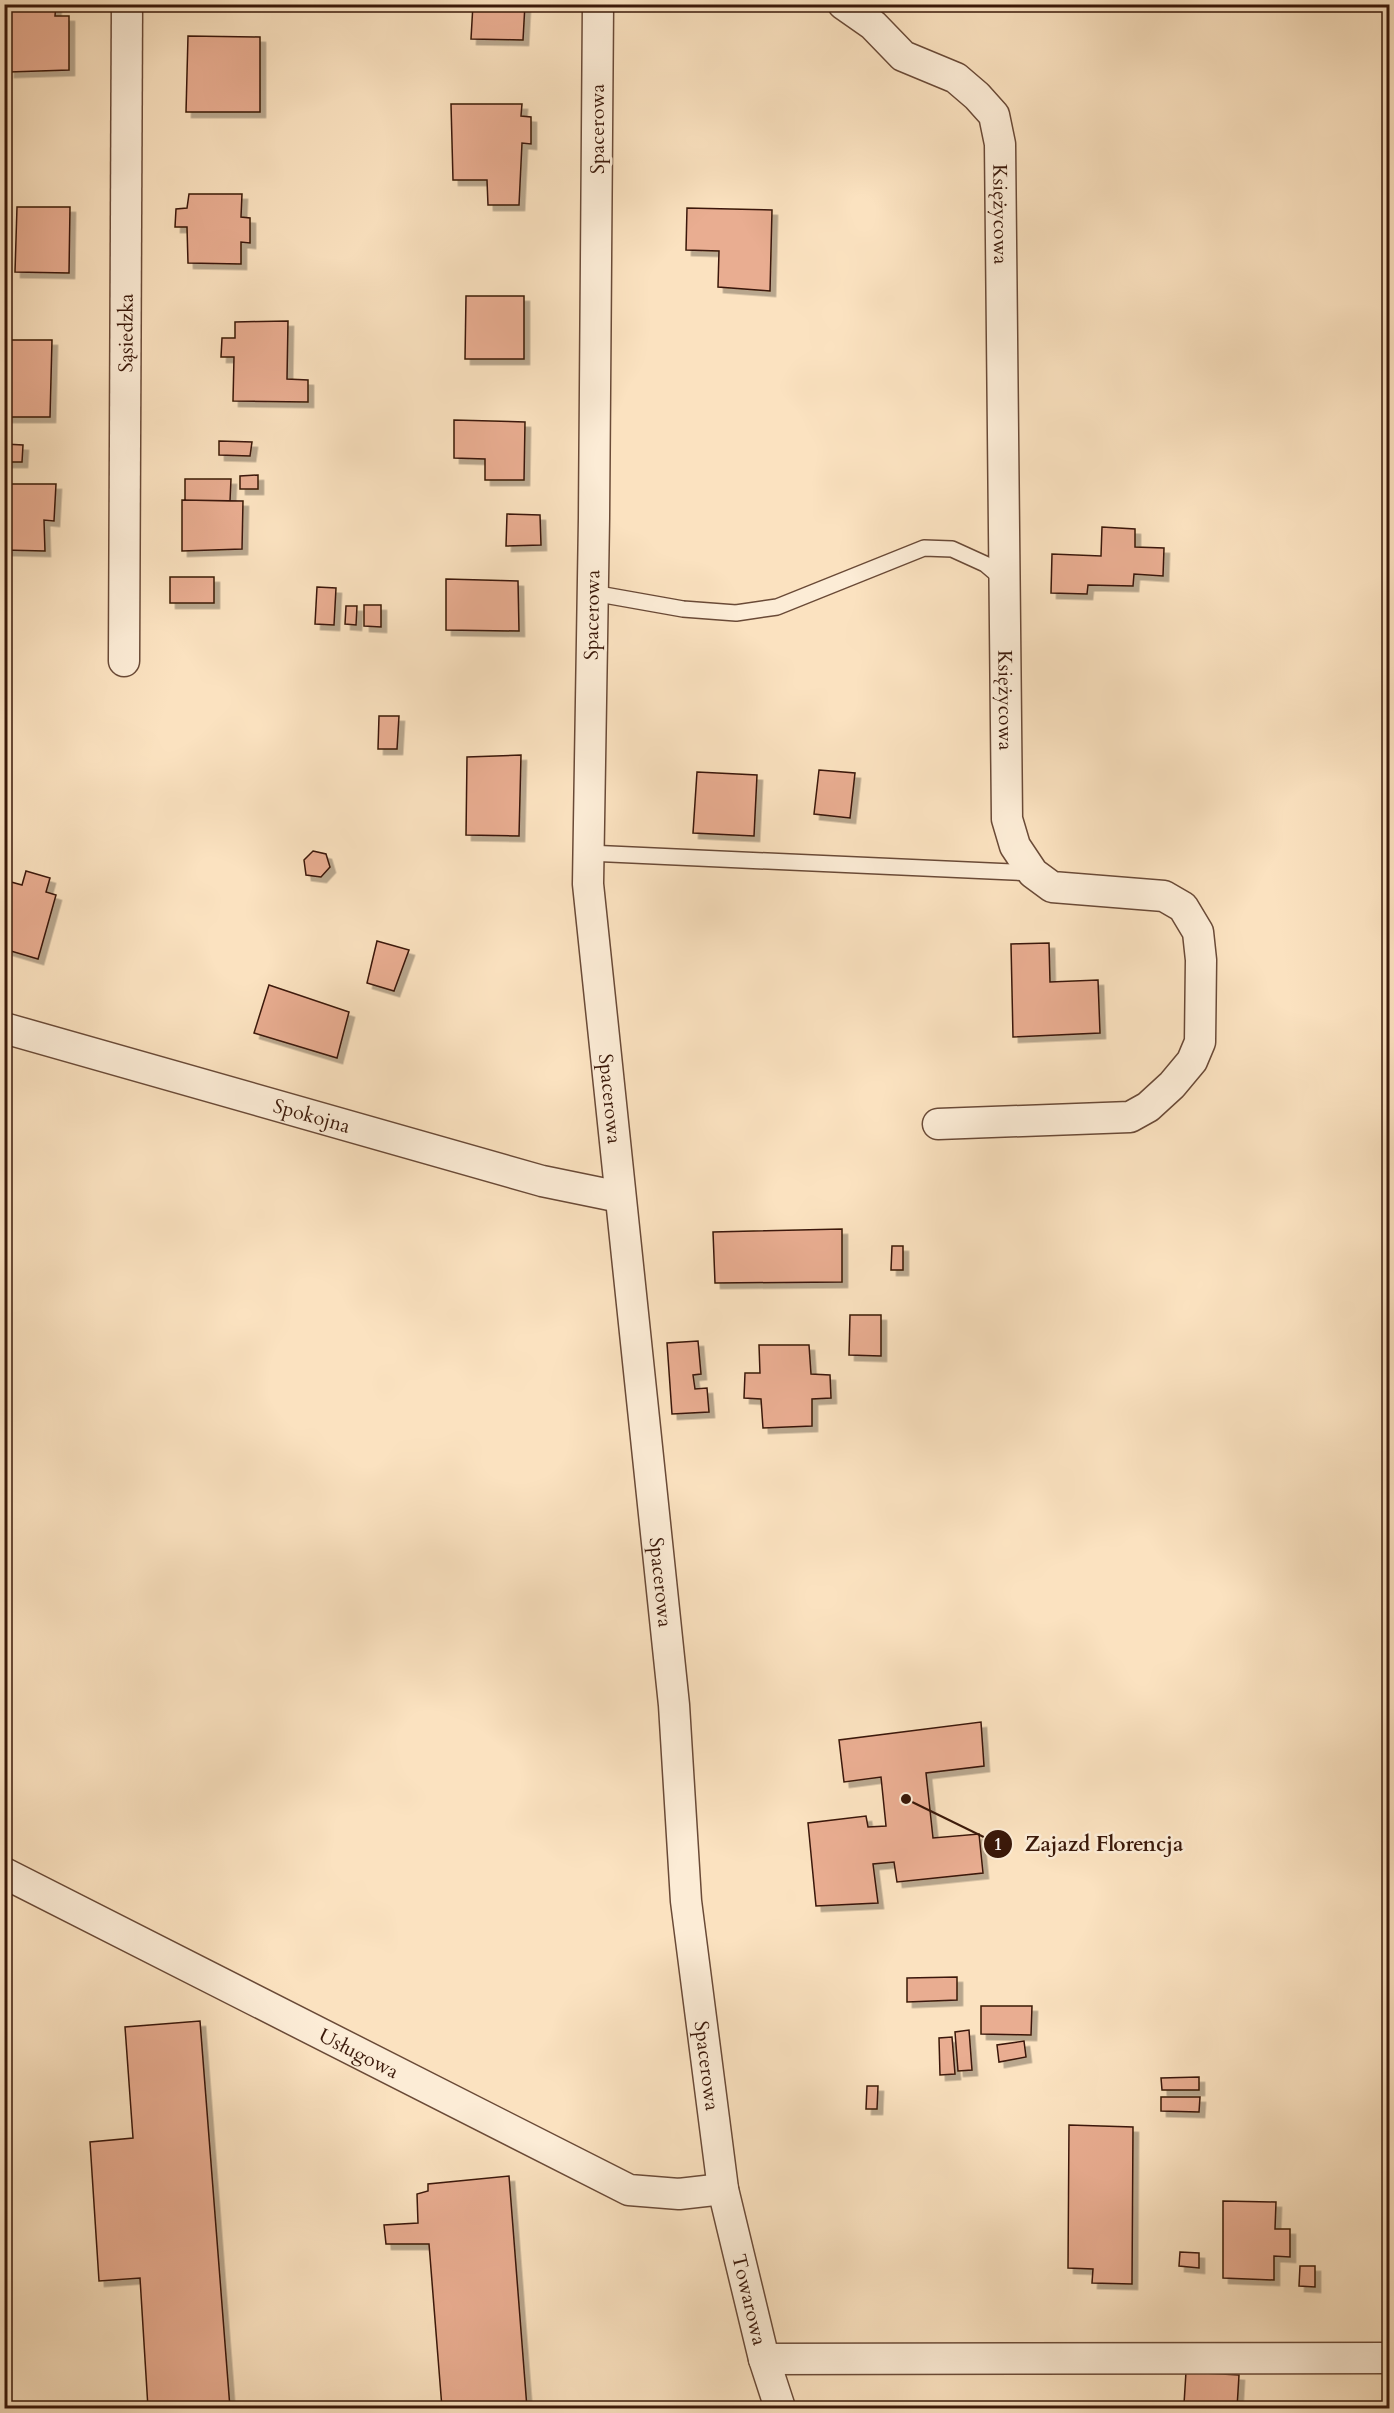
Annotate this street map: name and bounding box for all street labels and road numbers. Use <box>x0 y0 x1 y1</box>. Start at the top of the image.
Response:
street label: Spacerowa <box>584 83 611 174</box>
street label: Księżycowa <box>987 164 1015 265</box>
street label: Sąsiedzka <box>112 293 139 373</box>
street label: Spacerowa <box>578 569 606 660</box>
street label: Księżycowa <box>992 650 1020 751</box>
street label: Spacerowa <box>592 1052 629 1145</box>
street label: Spokojna <box>270 1092 354 1139</box>
street label: Spacerowa <box>643 1536 679 1629</box>
street label: Spacerowa <box>688 2019 726 2113</box>
street label: Usługowa <box>314 2021 404 2085</box>
street label: Towarowa <box>726 2251 774 2348</box>

